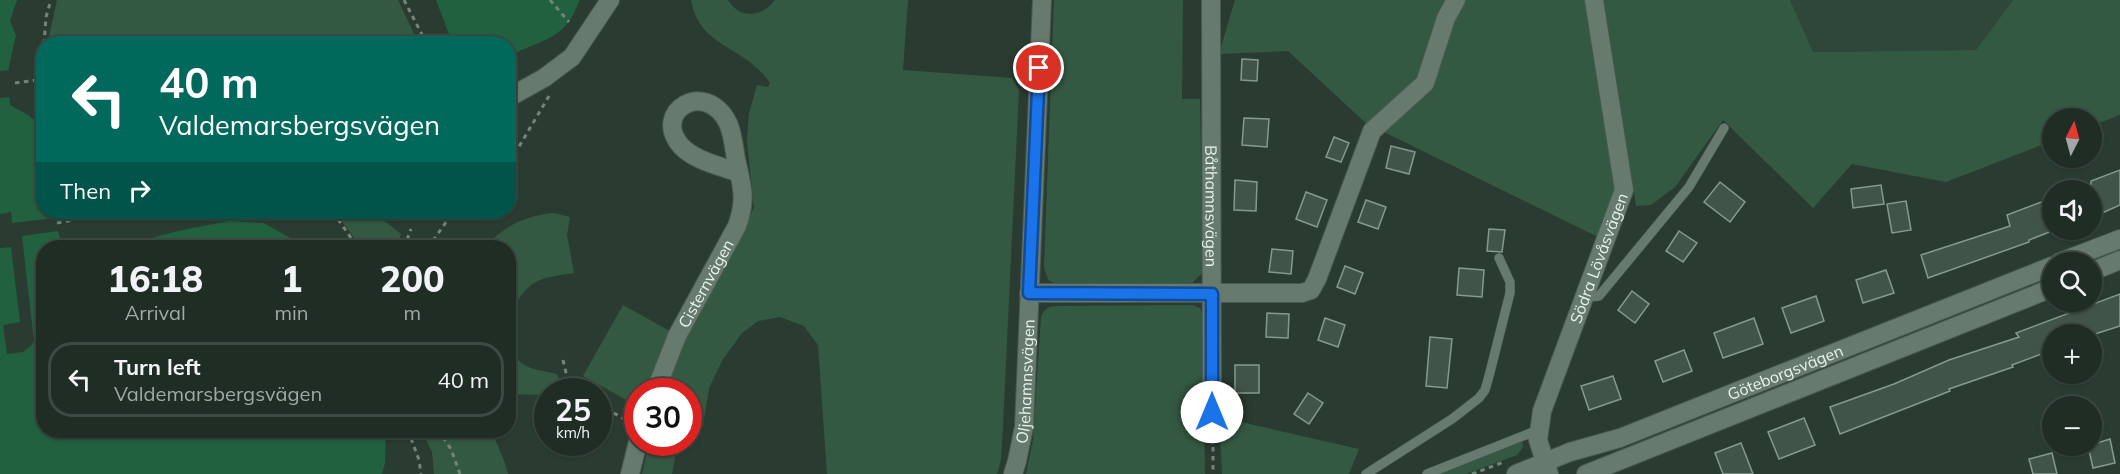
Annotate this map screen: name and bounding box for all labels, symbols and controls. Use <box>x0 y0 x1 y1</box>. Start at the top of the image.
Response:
pin <box>1013 42 1064 93</box>
icon: arrive <box>1022 51 1055 84</box>
text: 40 m <box>159 56 259 109</box>
icon: left <box>60 60 138 138</box>
text: Valdemarsbergsvägen <box>159 108 440 142</box>
north arrow <box>2042 108 2102 168</box>
map controls <box>2042 108 2102 456</box>
street label: Båthamnsvägen <box>1201 145 1222 267</box>
icon: right <box>123 174 156 207</box>
text: Then <box>60 177 111 205</box>
button: sound <box>2042 180 2102 240</box>
street label: Södra Lövåsvägen <box>1565 190 1632 326</box>
street label: Cisternvägen <box>673 236 738 331</box>
button: search <box>2042 252 2102 312</box>
text: 16:18 <box>107 256 203 301</box>
text: 1 <box>281 256 302 301</box>
text: 200 <box>380 256 445 301</box>
text: Arrival <box>125 300 186 325</box>
text: min <box>274 300 309 325</box>
text: m <box>403 300 421 325</box>
street label: Oljehamnsvägen <box>1011 319 1039 445</box>
button: + <box>2042 324 2102 384</box>
street label: Göteborgsvägen <box>1724 340 1846 404</box>
text: Turn left <box>114 353 201 381</box>
icon: left <box>63 363 96 396</box>
text: 40 m <box>438 366 489 394</box>
speed limit sign: 30 <box>624 378 702 456</box>
position arrow <box>1180 380 1244 444</box>
text: Valdemarsbergsvägen <box>114 381 322 406</box>
text: 25 <box>555 391 591 429</box>
button: − <box>2042 396 2102 456</box>
text: km/h <box>556 423 590 442</box>

